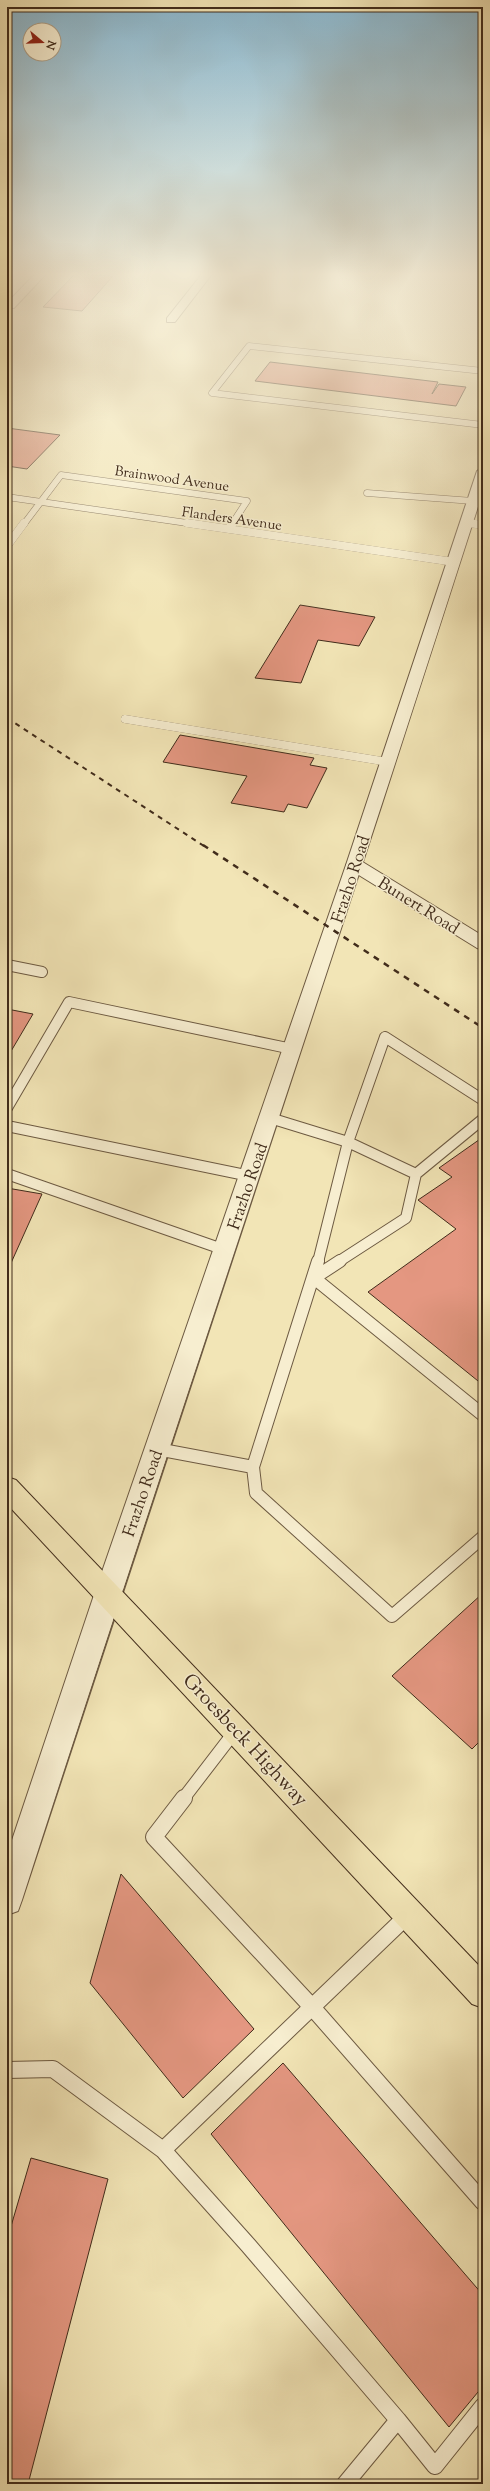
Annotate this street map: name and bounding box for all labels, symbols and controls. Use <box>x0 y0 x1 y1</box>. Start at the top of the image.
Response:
north arrow <box>22 22 62 62</box>
text: N <box>41 37 60 52</box>
street label: Brainwood Avenue <box>113 462 230 498</box>
street label: Flanders Avenue <box>180 503 283 537</box>
street label: Frazho Road <box>326 832 377 926</box>
street label: Bunert Road <box>372 872 464 942</box>
street label: Frazho Road <box>223 1139 275 1233</box>
street label: Frazho Road <box>118 1446 170 1540</box>
street label: Groesbeck Highway <box>175 1668 314 1814</box>

